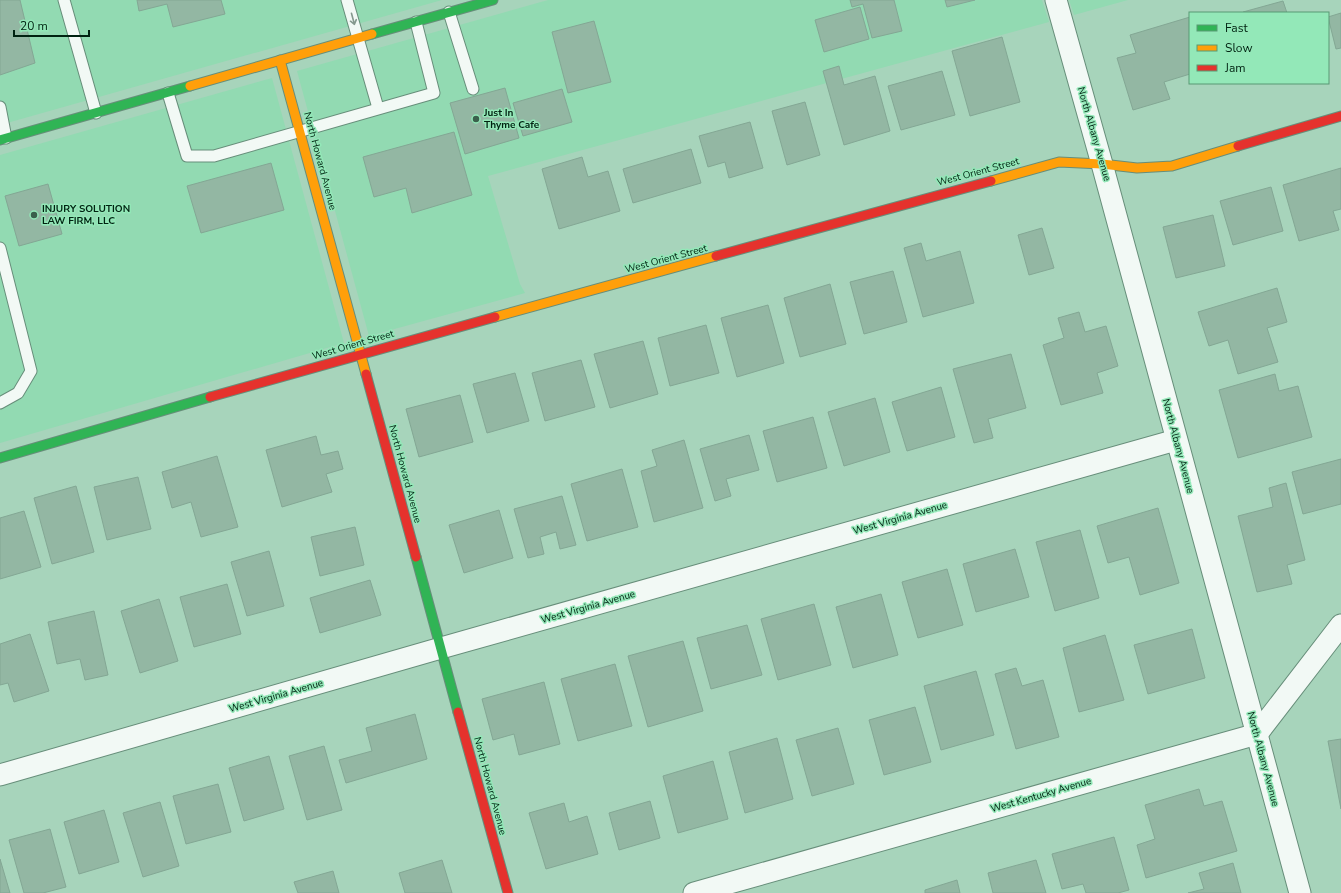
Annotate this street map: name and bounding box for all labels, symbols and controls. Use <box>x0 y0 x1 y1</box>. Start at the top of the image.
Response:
scale bar <box>14 12 89 38</box>
one-way arrow <box>349 12 357 25</box>
legend <box>1189 12 1329 84</box>
text: 20 m <box>20 18 48 34</box>
text: Fast <box>1225 20 1248 36</box>
text: Slow <box>1225 40 1253 56</box>
text: Jam <box>1224 60 1246 76</box>
street label: North Albany Avenue <box>1074 85 1114 183</box>
place label: Just In Thyme Cafe <box>483 106 540 132</box>
street label: North Howard Avenue <box>300 110 340 212</box>
marker: Just In Thyme Cafe <box>471 114 481 124</box>
street label: West Orient Street <box>935 154 1021 190</box>
place label: INJURY SOLUTION LAW FIRM, LLC <box>42 202 130 228</box>
marker: INJURY SOLUTION LAW FIRM, LLC <box>29 210 39 220</box>
street label: West Orient Street <box>623 241 709 277</box>
street label: West Orient Street <box>310 326 396 363</box>
street label: North Albany Avenue <box>1159 397 1197 495</box>
street label: North Howard Avenue <box>385 423 425 525</box>
street label: West Virginia Avenue <box>851 498 949 538</box>
street label: West Virginia Avenue <box>539 587 637 627</box>
street label: West Virginia Avenue <box>227 676 325 716</box>
street label: North Albany Avenue <box>1244 710 1282 808</box>
street label: North Howard Avenue <box>470 735 510 837</box>
street label: West Kentucky Avenue <box>989 774 1093 816</box>

